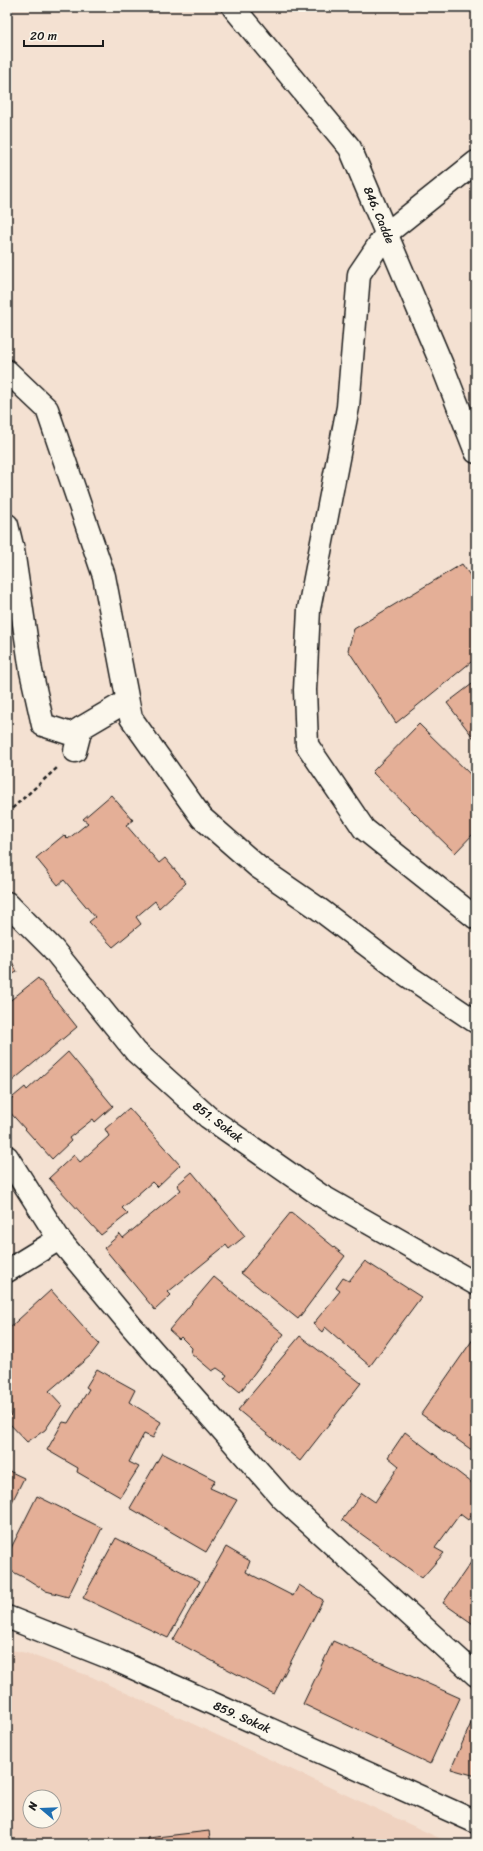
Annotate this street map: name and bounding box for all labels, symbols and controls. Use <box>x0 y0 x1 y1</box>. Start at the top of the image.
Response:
scale bar <box>24 22 103 48</box>
text: 20 m <box>30 25 57 47</box>
street label: 846. Cadde <box>357 183 401 247</box>
street label: 851. Sokak <box>188 1095 249 1149</box>
street label: 859. Sokak <box>210 1695 275 1740</box>
north arrow <box>22 1789 62 1829</box>
text: N <box>22 1799 43 1814</box>

